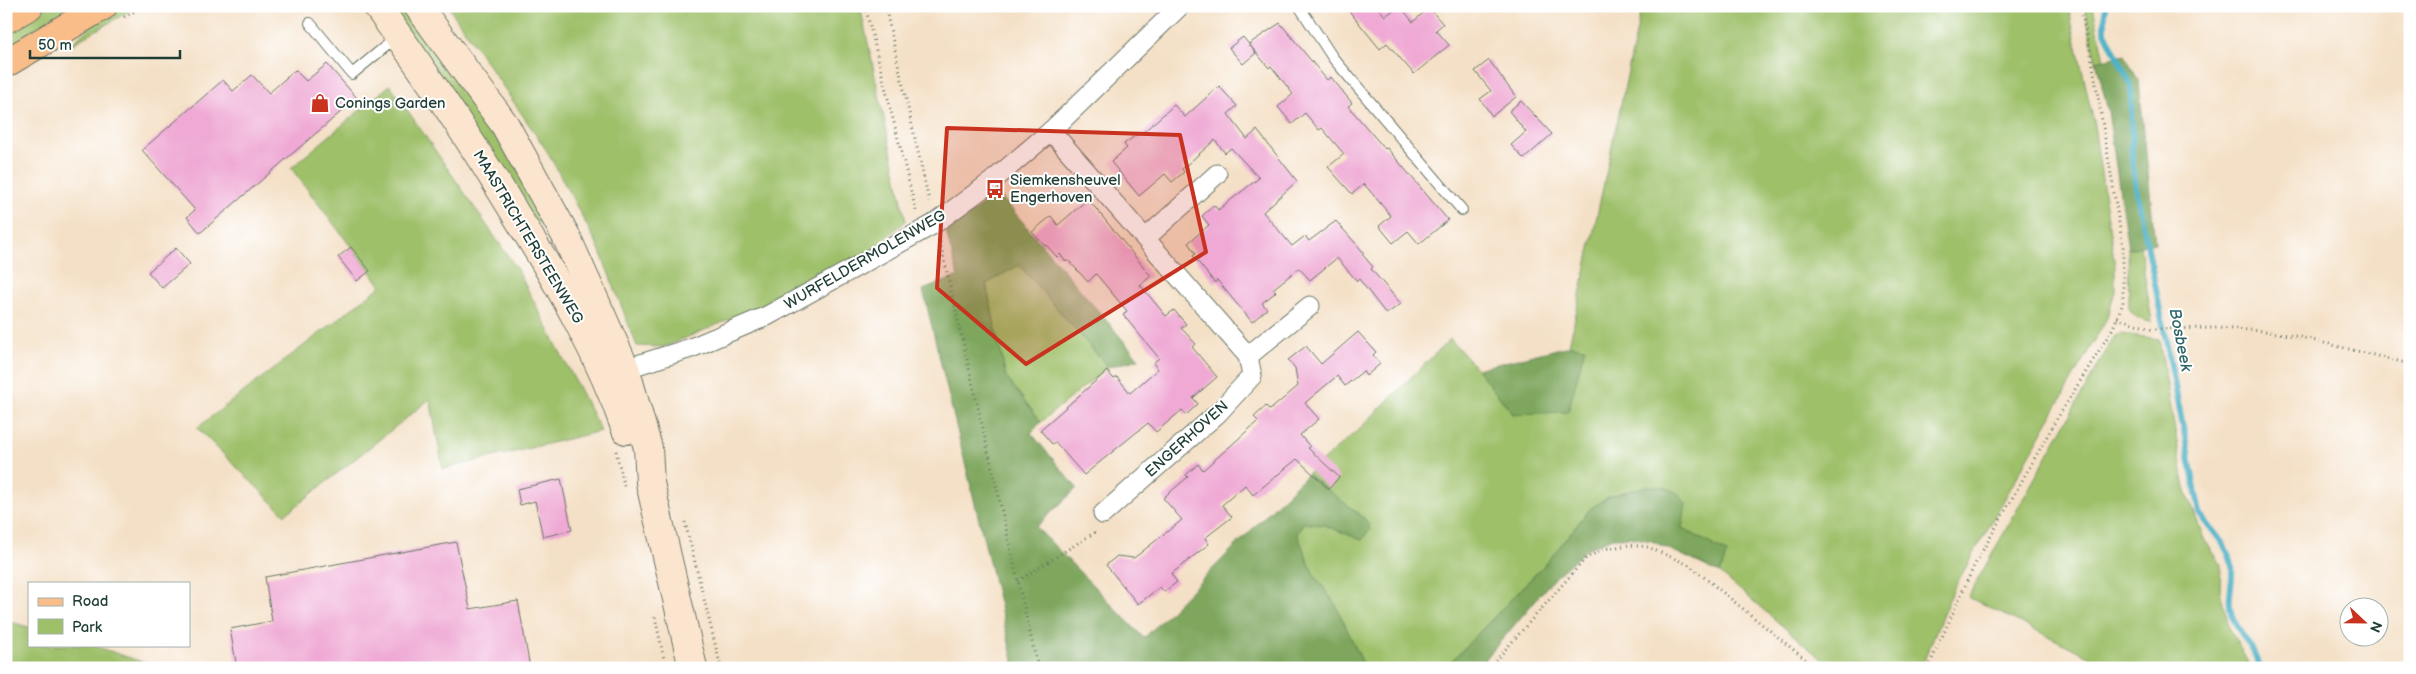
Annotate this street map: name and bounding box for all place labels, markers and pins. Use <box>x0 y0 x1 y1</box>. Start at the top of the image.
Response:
shop icon: Conings Garden <box>309 92 331 114</box>
place label: Conings Garden <box>335 94 446 113</box>
place label: Siemkensheuvel Engerhoven <box>1010 171 1121 207</box>
bus stop icon: Siemkensheuvel Engerhoven <box>984 178 1006 200</box>

